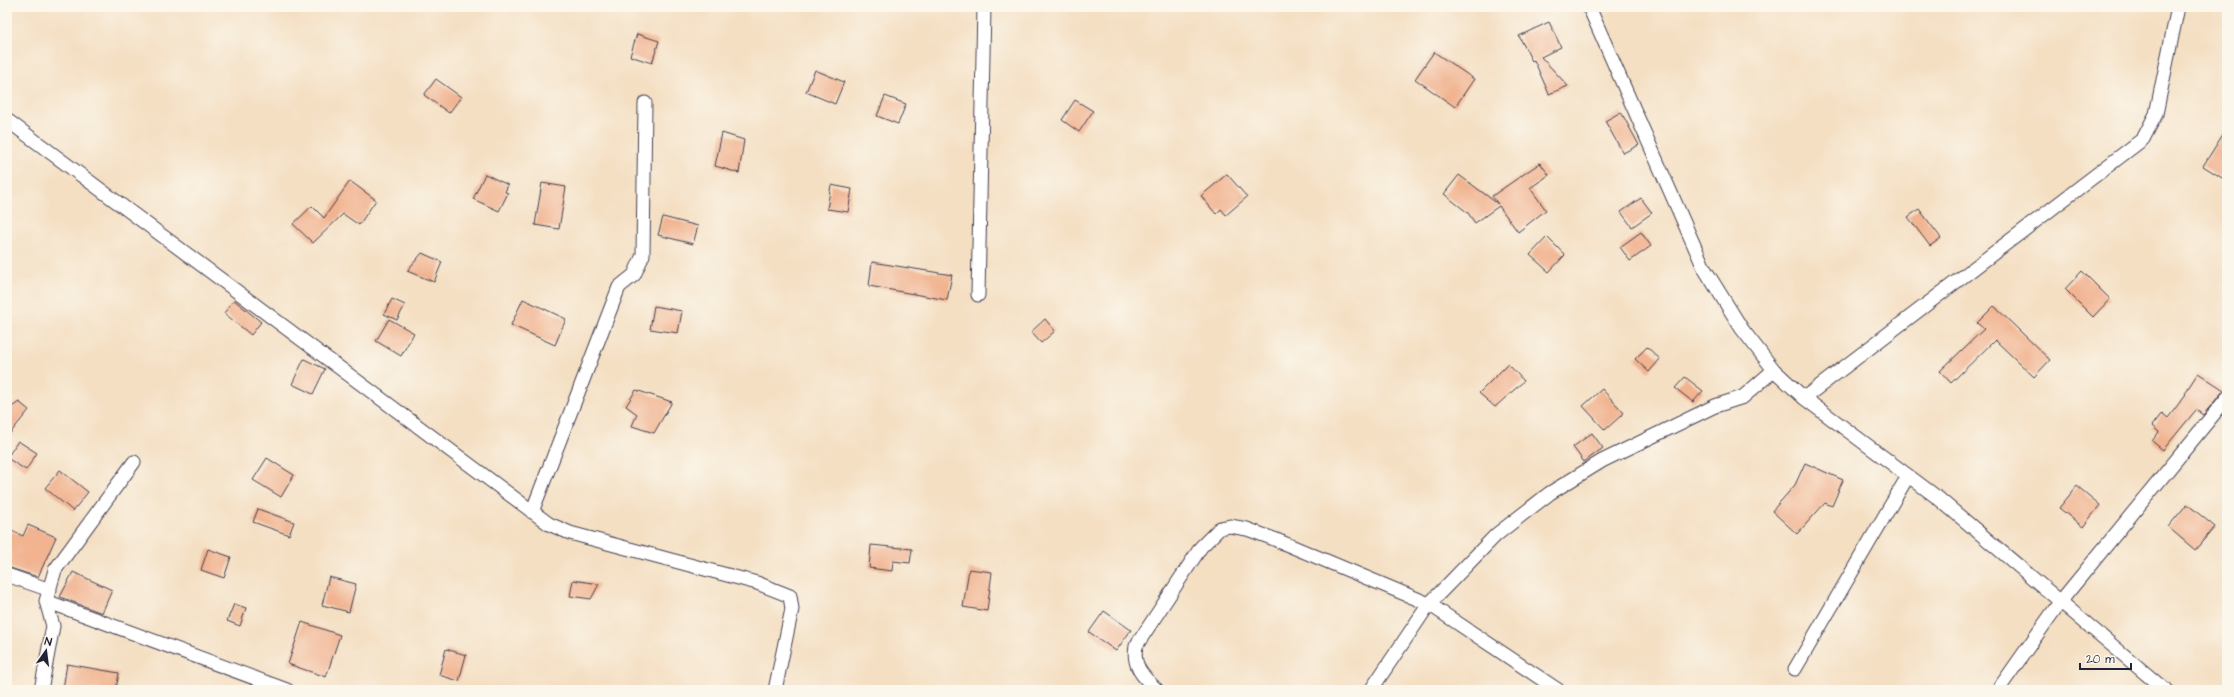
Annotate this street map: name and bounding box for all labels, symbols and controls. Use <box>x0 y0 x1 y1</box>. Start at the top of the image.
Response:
north arrow <box>26 631 66 671</box>
text: N <box>43 634 54 650</box>
scale bar <box>2080 645 2131 671</box>
text: 20 m <box>2086 651 2115 668</box>

